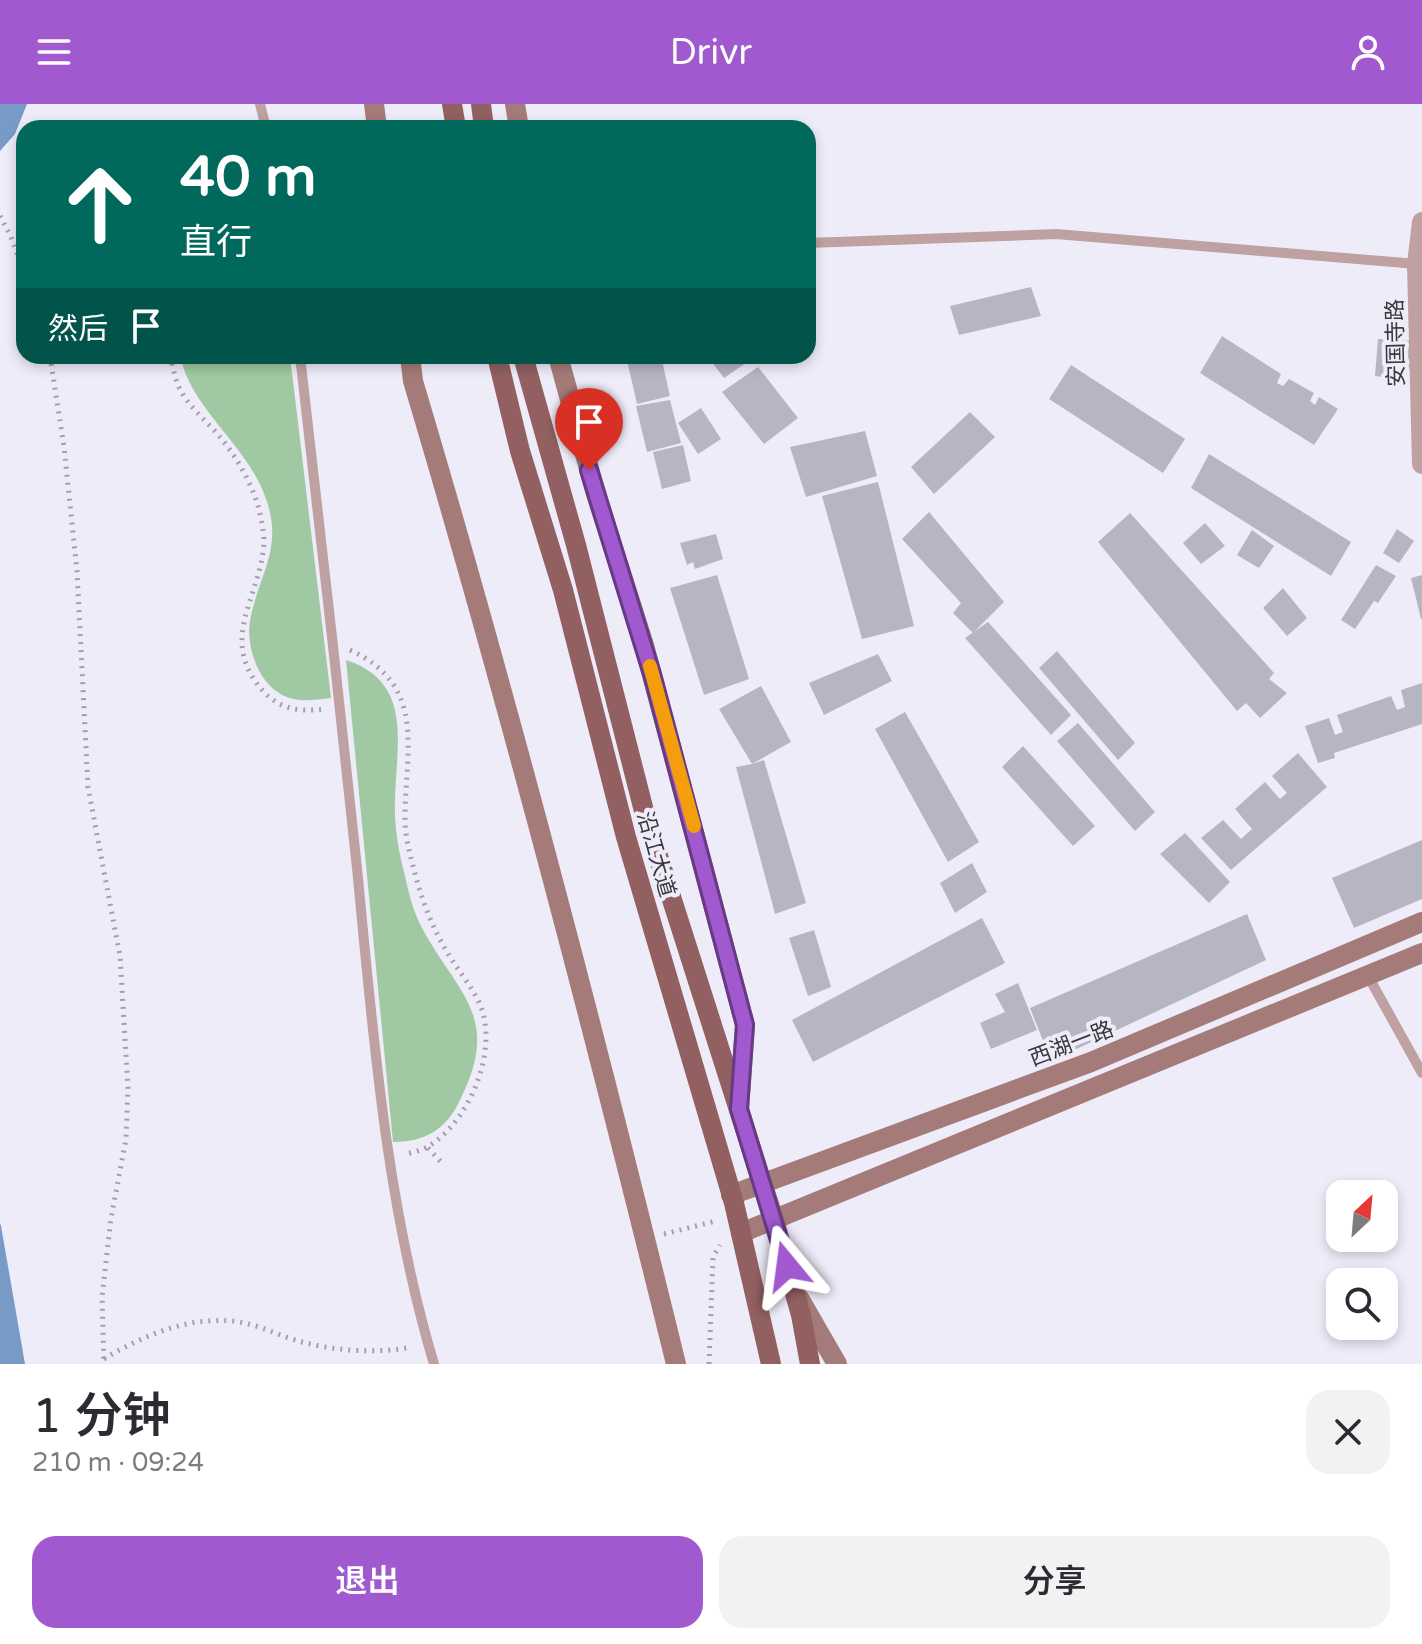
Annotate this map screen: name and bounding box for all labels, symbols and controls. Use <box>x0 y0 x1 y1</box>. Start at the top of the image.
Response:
icon: menu <box>32 30 76 74</box>
icon: person <box>1346 30 1390 74</box>
text: Drivr <box>670 31 752 74</box>
text: 40 m <box>180 144 316 211</box>
icon: ahead <box>48 152 152 256</box>
text: 直行 <box>180 221 252 264</box>
street label: 安国寺路 <box>1382 299 1410 387</box>
icon: arrive <box>124 304 168 348</box>
text: 然后 <box>48 311 108 348</box>
pin <box>555 388 623 470</box>
icon: arrive <box>567 400 611 444</box>
street label: 沿江大道 <box>631 808 681 900</box>
street label: 西湖一路 <box>1026 1016 1117 1072</box>
north arrow <box>1326 1180 1398 1252</box>
map controls <box>1326 1180 1398 1340</box>
position arrow <box>745 1224 829 1308</box>
button: search <box>1326 1268 1398 1340</box>
text: 1 分钟 <box>32 1388 171 1446</box>
button: close <box>1306 1390 1390 1474</box>
text: 210 m · 09:24 <box>32 1447 204 1478</box>
button: 退出 <box>32 1536 703 1628</box>
button: 分享 <box>719 1536 1390 1628</box>

